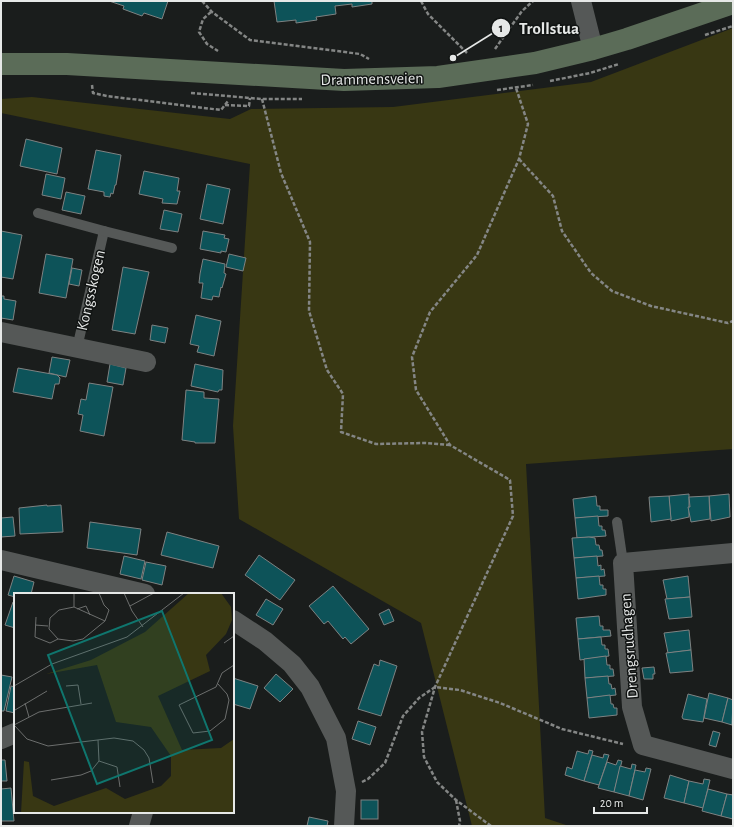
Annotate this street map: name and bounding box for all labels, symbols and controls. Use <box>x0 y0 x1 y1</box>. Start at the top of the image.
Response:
callout: Trollstua <box>491 13 587 42</box>
text: Trollstua <box>519 20 579 37</box>
text: 1 <box>499 22 503 34</box>
street label: Drammensveien <box>320 70 424 88</box>
street label: Kongsskogen <box>74 248 108 332</box>
inset map <box>14 593 234 813</box>
street label: Drengsrudhagen <box>617 593 641 699</box>
scale bar <box>594 789 647 815</box>
text: 20 m <box>600 797 623 809</box>

